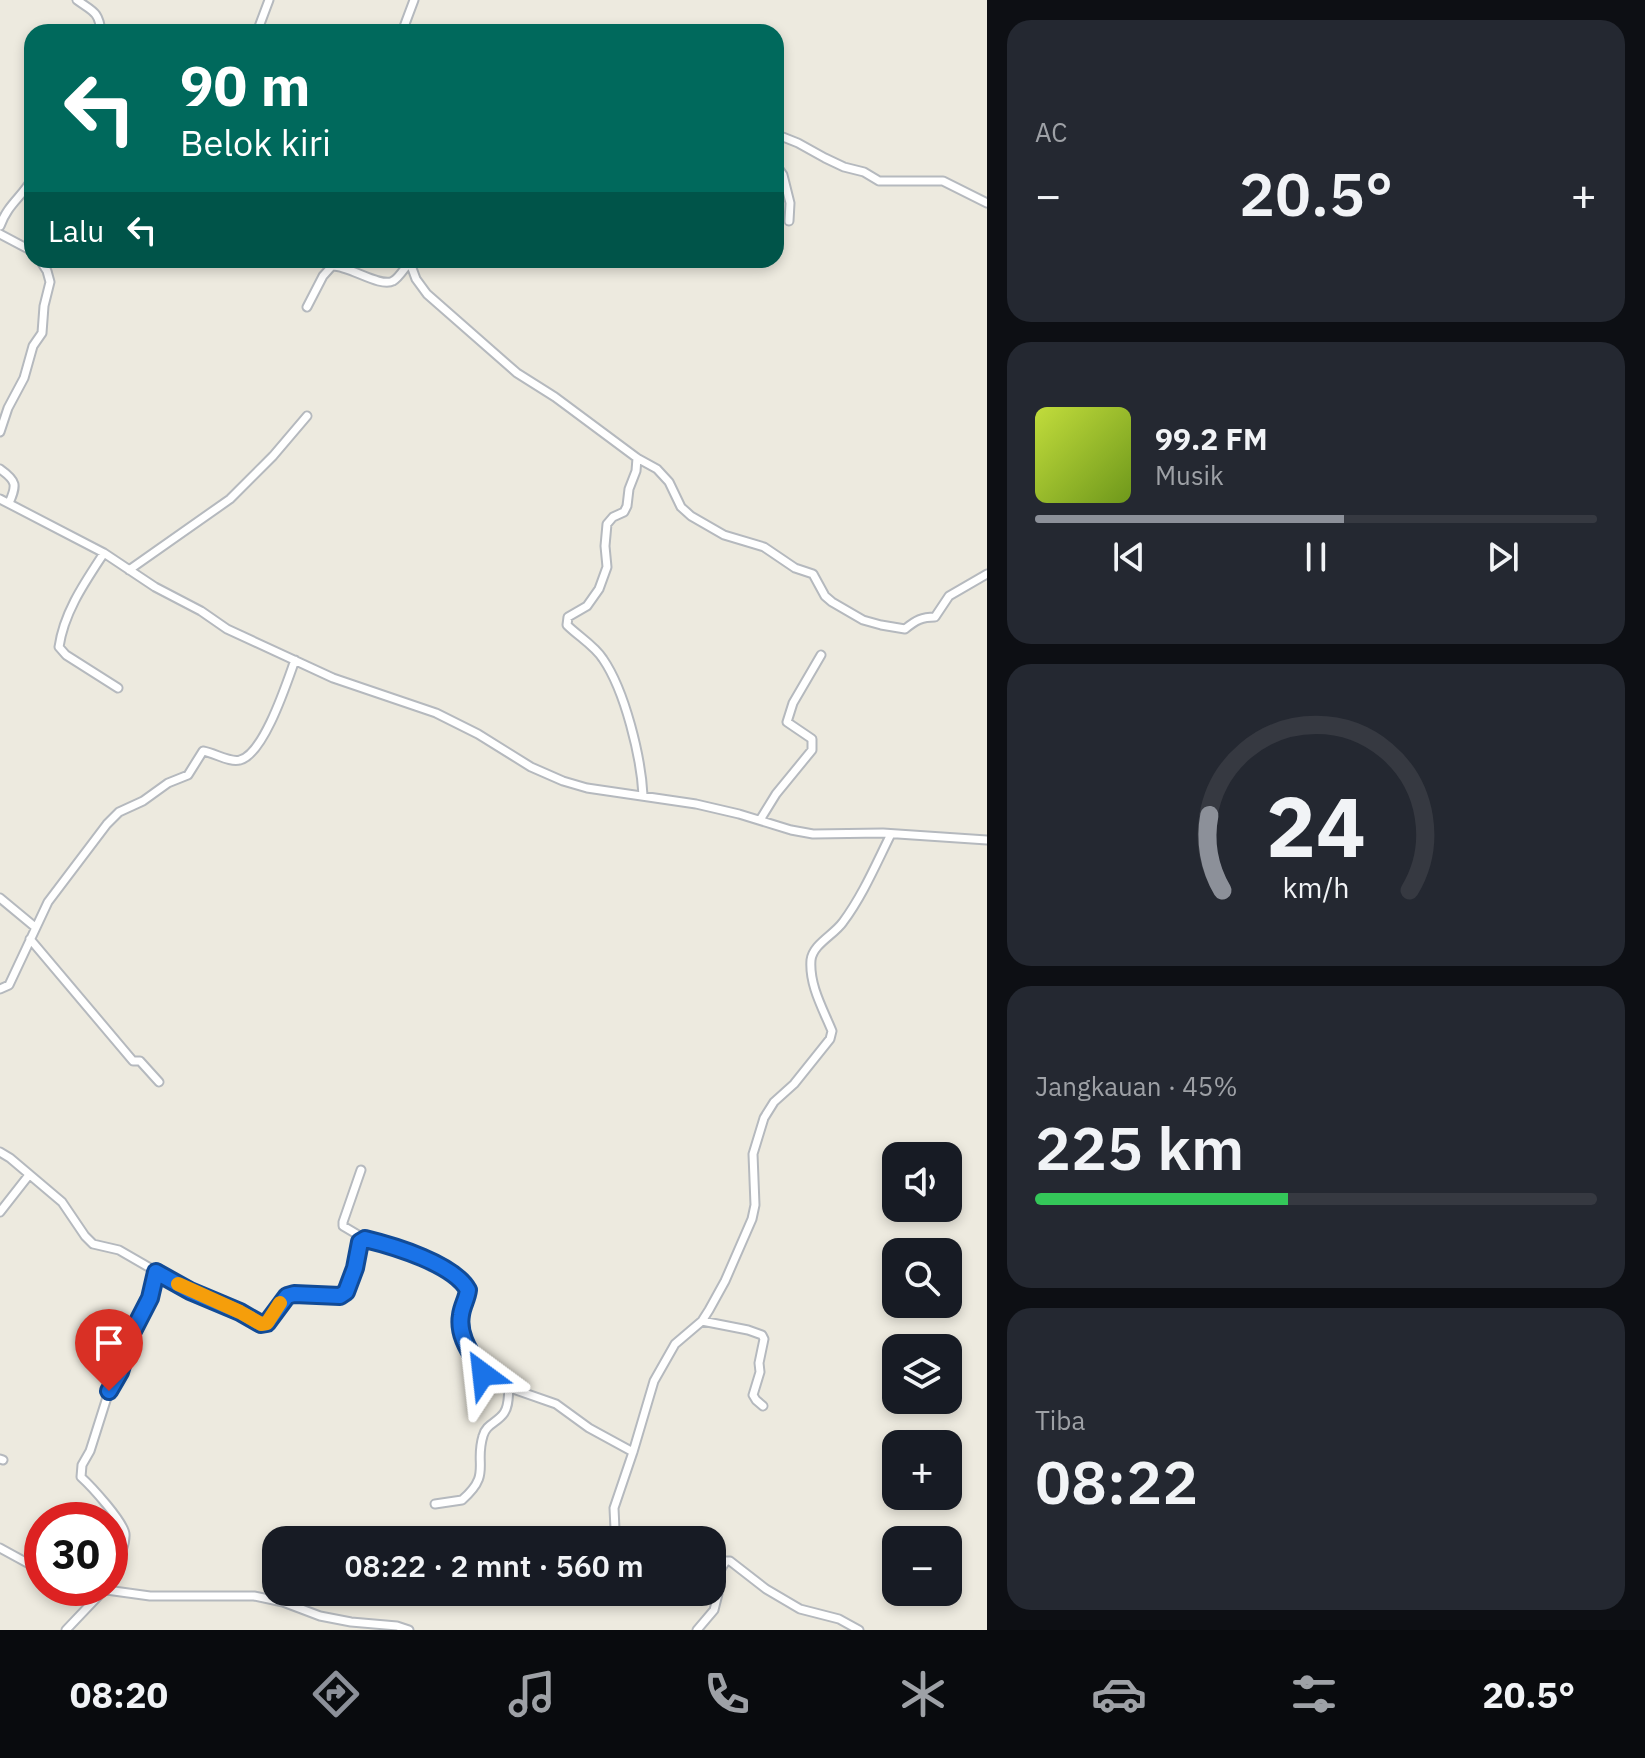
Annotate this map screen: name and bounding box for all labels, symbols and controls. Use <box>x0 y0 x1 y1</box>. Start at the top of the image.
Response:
text: 90 m <box>180 49 310 121</box>
icon: left <box>48 56 152 160</box>
text: AC <box>1035 115 1067 149</box>
text: Belok kiri <box>180 119 331 166</box>
text: 20.5° <box>1239 154 1393 233</box>
text: − <box>1035 166 1061 223</box>
text: + <box>1571 166 1597 223</box>
icon: left <box>120 208 164 252</box>
text: Lalu <box>48 211 104 250</box>
text: 99.2 FM <box>1155 419 1268 458</box>
text: Musik <box>1155 458 1224 492</box>
icon: previous <box>1107 535 1151 579</box>
icon: pause <box>1294 535 1338 579</box>
icon: next <box>1481 535 1525 579</box>
text: 24 <box>1266 772 1366 880</box>
text: km/h <box>1282 869 1350 906</box>
text: Jangkauan · 45% <box>1035 1069 1238 1103</box>
text: 225 km <box>1035 1108 1244 1187</box>
map controls <box>882 1142 962 1606</box>
button: sound <box>882 1142 962 1222</box>
button: search <box>882 1238 962 1318</box>
pin <box>75 1309 143 1391</box>
icon: arrive <box>87 1321 131 1365</box>
position arrow <box>441 1332 525 1416</box>
button: layers <box>882 1334 962 1414</box>
text: Tiba <box>1035 1403 1085 1437</box>
button: + <box>882 1430 962 1510</box>
text: 08:22 <box>1035 1442 1198 1521</box>
speed limit sign: 30 <box>24 1502 128 1606</box>
button: − <box>882 1526 962 1606</box>
text: 08:22 · 2 mnt · 560 m <box>344 1546 644 1585</box>
icon: directions <box>308 1666 364 1722</box>
icon: music <box>504 1666 560 1722</box>
icon: phone <box>699 1666 755 1722</box>
icon: climate <box>895 1666 951 1722</box>
icon: car <box>1091 1666 1147 1722</box>
icon: filters <box>1286 1666 1342 1722</box>
text: 08:20 <box>70 1671 168 1718</box>
text: 20.5° <box>1482 1671 1575 1718</box>

